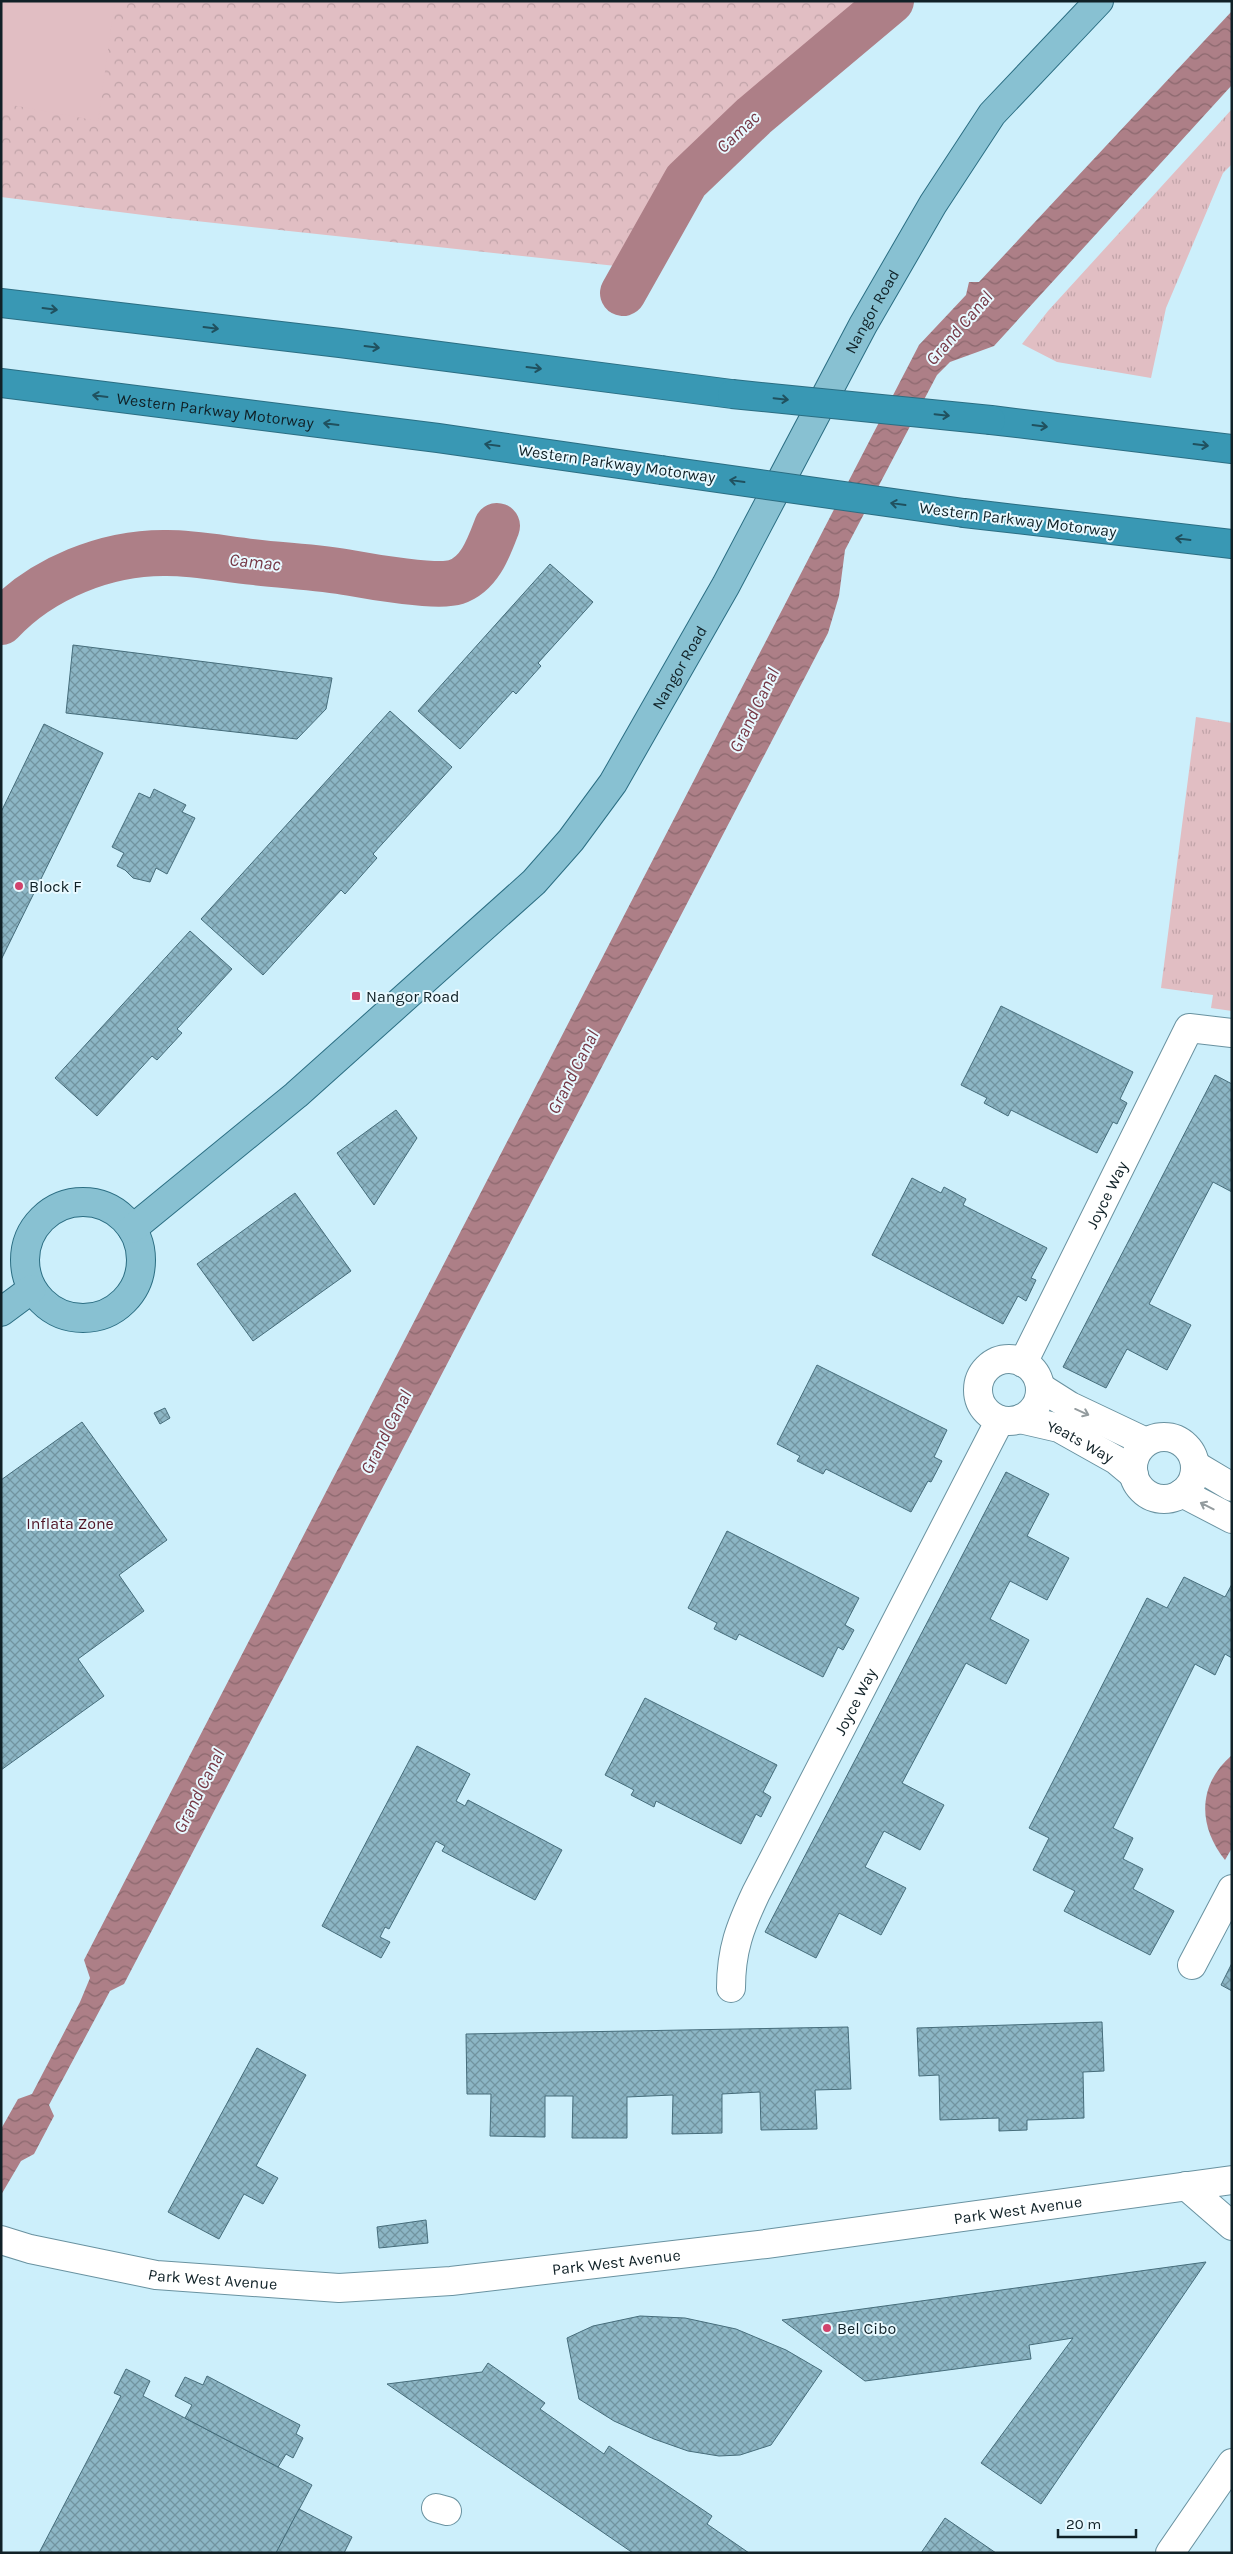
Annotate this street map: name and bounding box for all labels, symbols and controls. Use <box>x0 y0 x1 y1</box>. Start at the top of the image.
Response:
water label: Camac <box>712 106 765 158</box>
street label: Nangor Road <box>841 266 903 357</box>
water label: Grand Canal <box>921 286 998 370</box>
one-way arrow <box>41 304 57 314</box>
one-way arrow <box>203 323 219 333</box>
one-way arrow <box>364 342 380 352</box>
one-way arrow <box>525 363 541 373</box>
street label: Western Parkway Motorway <box>115 389 316 432</box>
one-way arrow <box>92 391 108 401</box>
one-way arrow <box>772 394 788 404</box>
one-way arrow <box>934 410 950 420</box>
one-way arrow <box>323 419 339 429</box>
one-way arrow <box>1031 421 1047 431</box>
one-way arrow <box>484 440 500 450</box>
street label: Western Parkway Motorway <box>517 440 717 487</box>
one-way arrow <box>1193 441 1209 451</box>
one-way arrow <box>730 476 746 486</box>
street label: Western Parkway Motorway <box>918 498 1118 541</box>
one-way arrow <box>890 499 906 509</box>
one-way arrow <box>1176 534 1192 544</box>
water label: Camac <box>228 548 282 576</box>
street label: Nangor Road <box>648 622 711 713</box>
water label: Grand Canal <box>724 664 784 756</box>
place label: Block F <box>29 877 82 896</box>
marker: Block F <box>13 880 25 892</box>
place label: Nangor Road <box>366 987 460 1006</box>
marker: Nangor Road <box>350 990 362 1002</box>
water label: Grand Canal <box>542 1026 604 1118</box>
street label: Joyce Way <box>1082 1157 1132 1232</box>
water label: Grand Canal <box>355 1386 417 1478</box>
one-way arrow <box>1074 1407 1089 1417</box>
street label: Yeats Way <box>1045 1417 1118 1467</box>
one-way arrow <box>1200 1501 1215 1510</box>
park label: Inflata Zone <box>26 1514 114 1533</box>
street label: Joyce Way <box>830 1664 881 1738</box>
water label: Grand Canal <box>168 1745 230 1837</box>
street label: Park West Avenue <box>953 2192 1083 2228</box>
street label: Park West Avenue <box>551 2245 682 2279</box>
street label: Park West Avenue <box>146 2265 278 2294</box>
place label: Bel Cibo <box>837 2319 896 2338</box>
marker: Bel Cibo <box>821 2322 833 2334</box>
scale bar <box>1058 2506 1136 2538</box>
text: 20 m <box>1066 2515 1101 2533</box>

